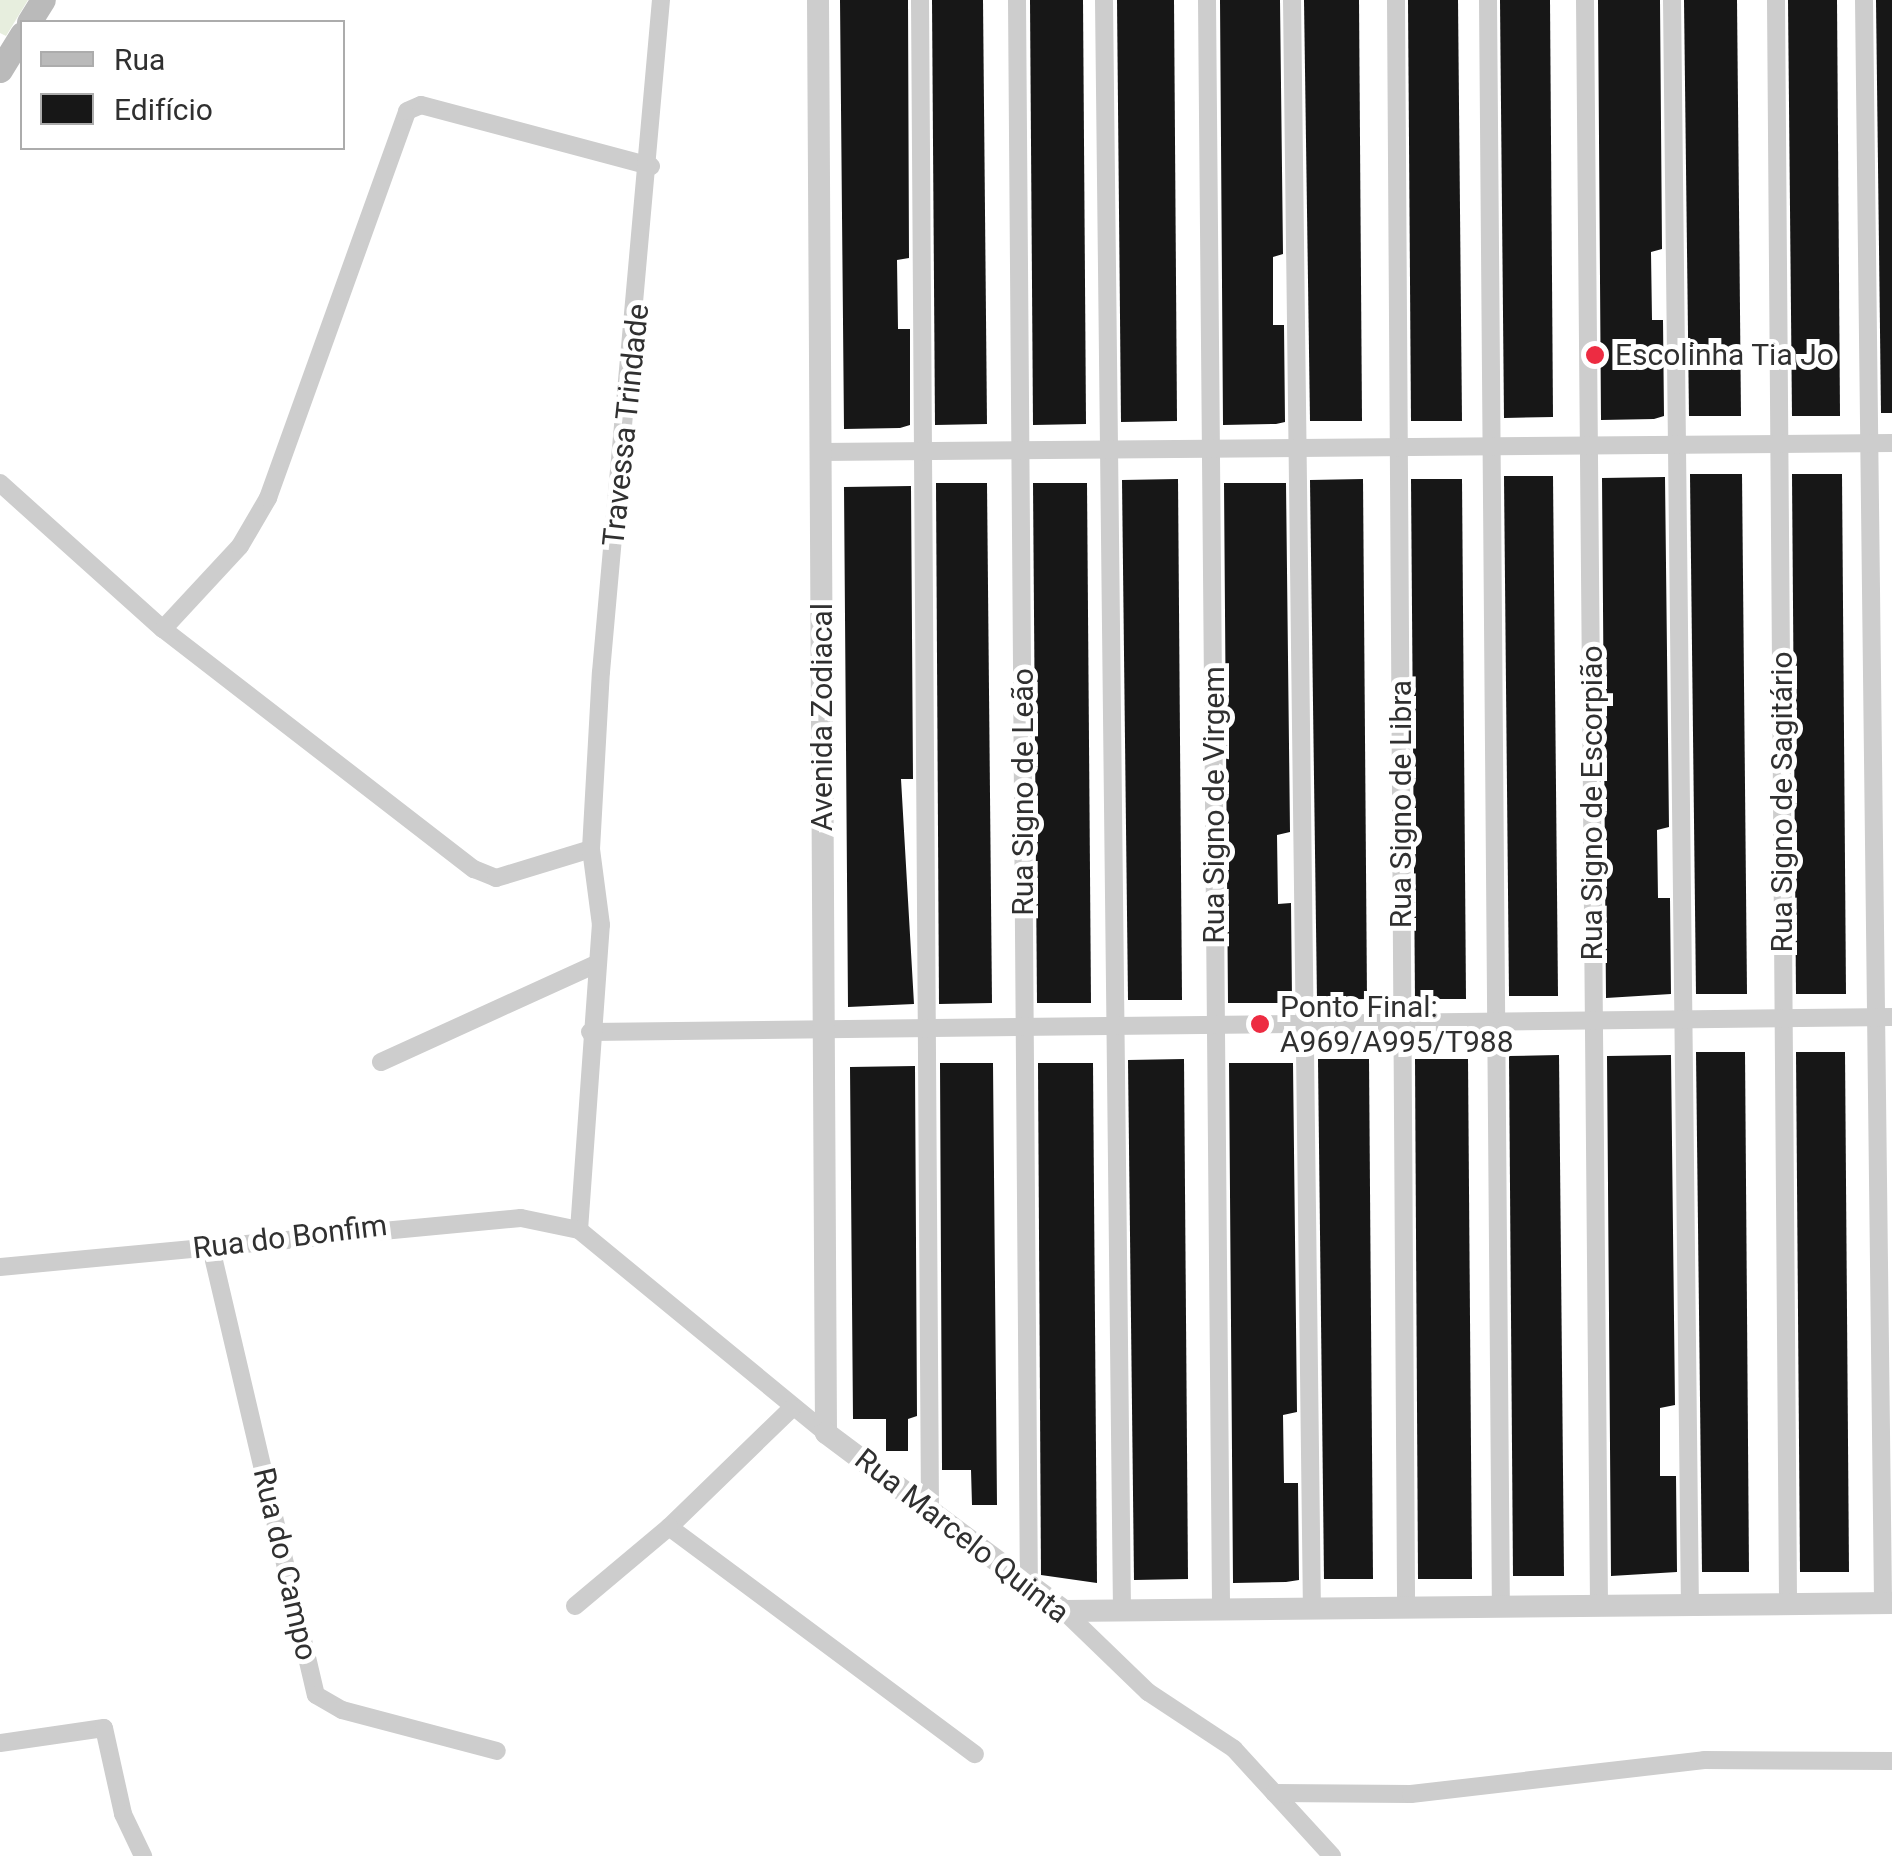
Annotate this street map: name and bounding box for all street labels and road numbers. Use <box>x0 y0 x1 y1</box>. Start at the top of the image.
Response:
street label: Travessa Trindade <box>595 302 657 548</box>
street label: Avenida Zodiacal <box>804 603 840 831</box>
street label: Rua Signo de Escorpião <box>1574 645 1610 961</box>
street label: Rua Signo de Sagitário <box>1764 651 1800 953</box>
street label: Rua Signo de Virgem <box>1196 666 1232 944</box>
street label: Rua Signo de Leão <box>1005 668 1041 916</box>
street label: Rua Signo de Libra <box>1383 680 1419 928</box>
street label: Rua do Bonfim <box>191 1207 389 1267</box>
street label: Rua Marcelo Quinta <box>848 1441 1076 1631</box>
street label: Rua do Campo <box>245 1464 325 1664</box>

